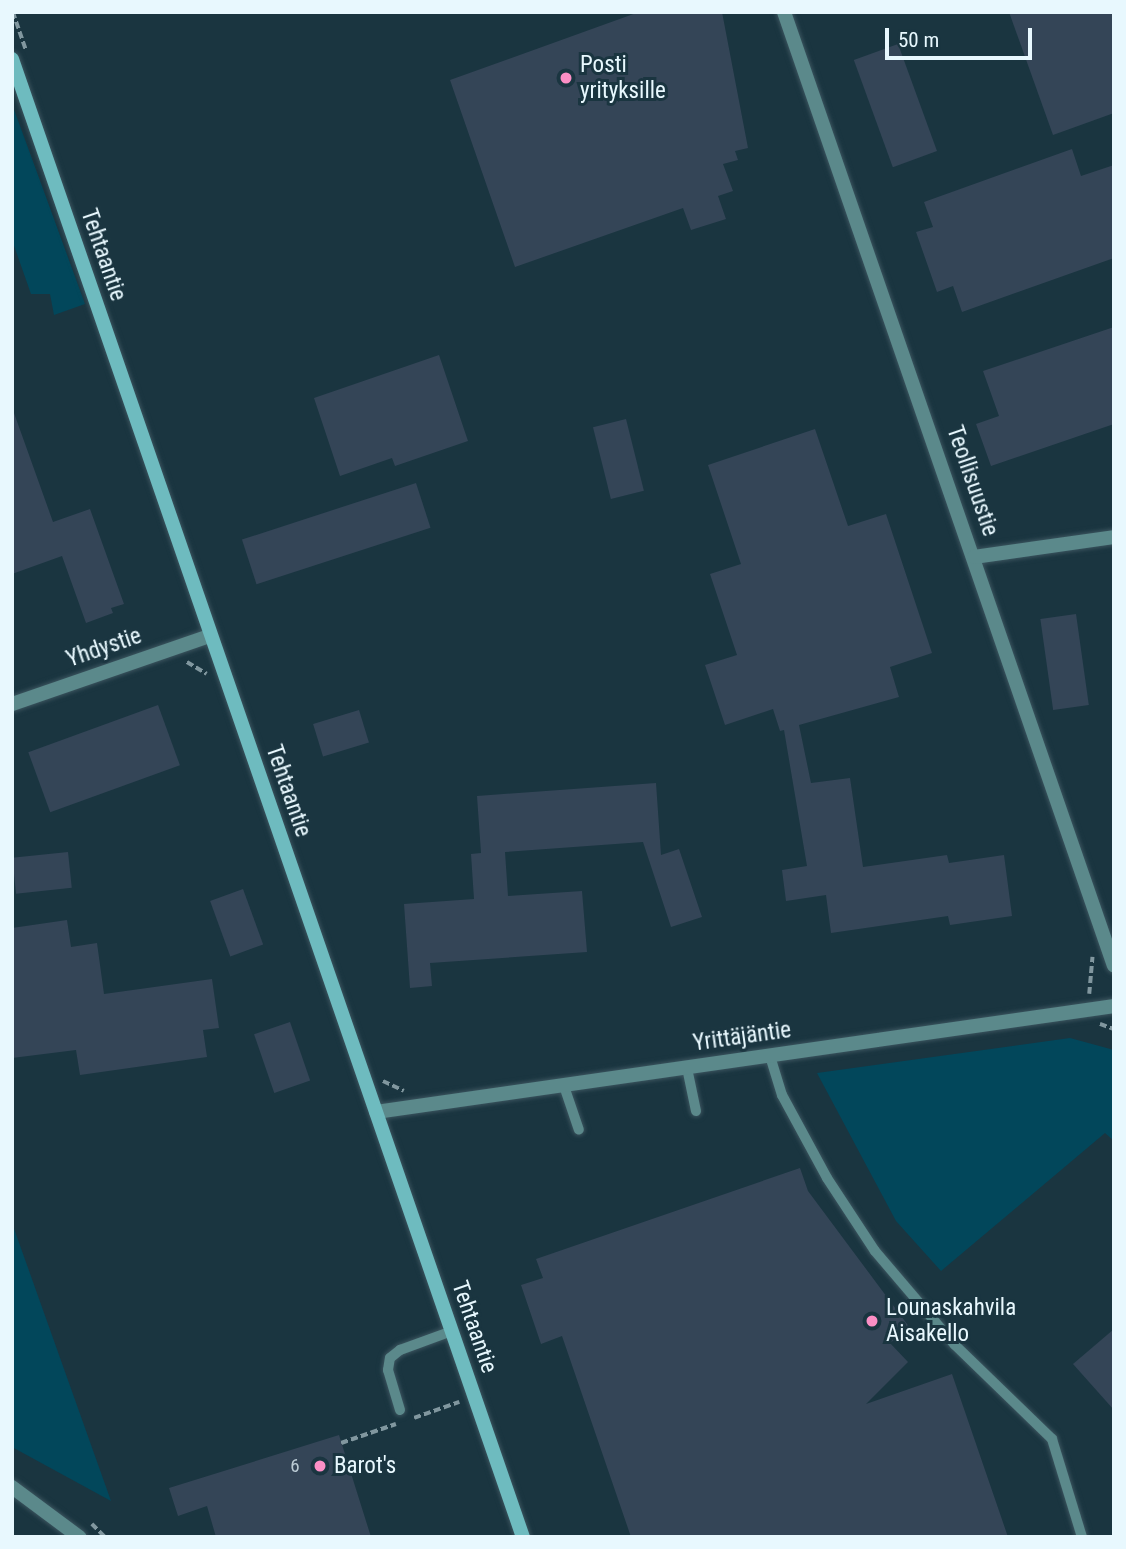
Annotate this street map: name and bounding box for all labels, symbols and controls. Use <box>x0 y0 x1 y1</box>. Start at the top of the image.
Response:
scale bar <box>888 14 1035 58</box>
text: 50 m <box>898 28 939 52</box>
place label: Posti yrityksille <box>580 51 666 105</box>
marker: Posti yrityksille <box>558 70 574 86</box>
street label: Tehtaantie <box>74 205 132 305</box>
street label: Teollisuustie <box>940 422 1004 540</box>
street label: Yhdystie <box>63 622 145 674</box>
street label: Tehtaantie <box>259 741 317 841</box>
street label: Yrittäjäntie <box>691 1016 793 1058</box>
street label: Tehtaantie <box>445 1277 503 1377</box>
place label: Lounaskahvila Aisakello <box>886 1294 1016 1348</box>
marker: Lounaskahvila Aisakello <box>864 1313 880 1329</box>
place label: Barot's <box>334 1452 396 1480</box>
house number: 6 <box>290 1455 300 1477</box>
marker: Barot's <box>312 1458 328 1474</box>

